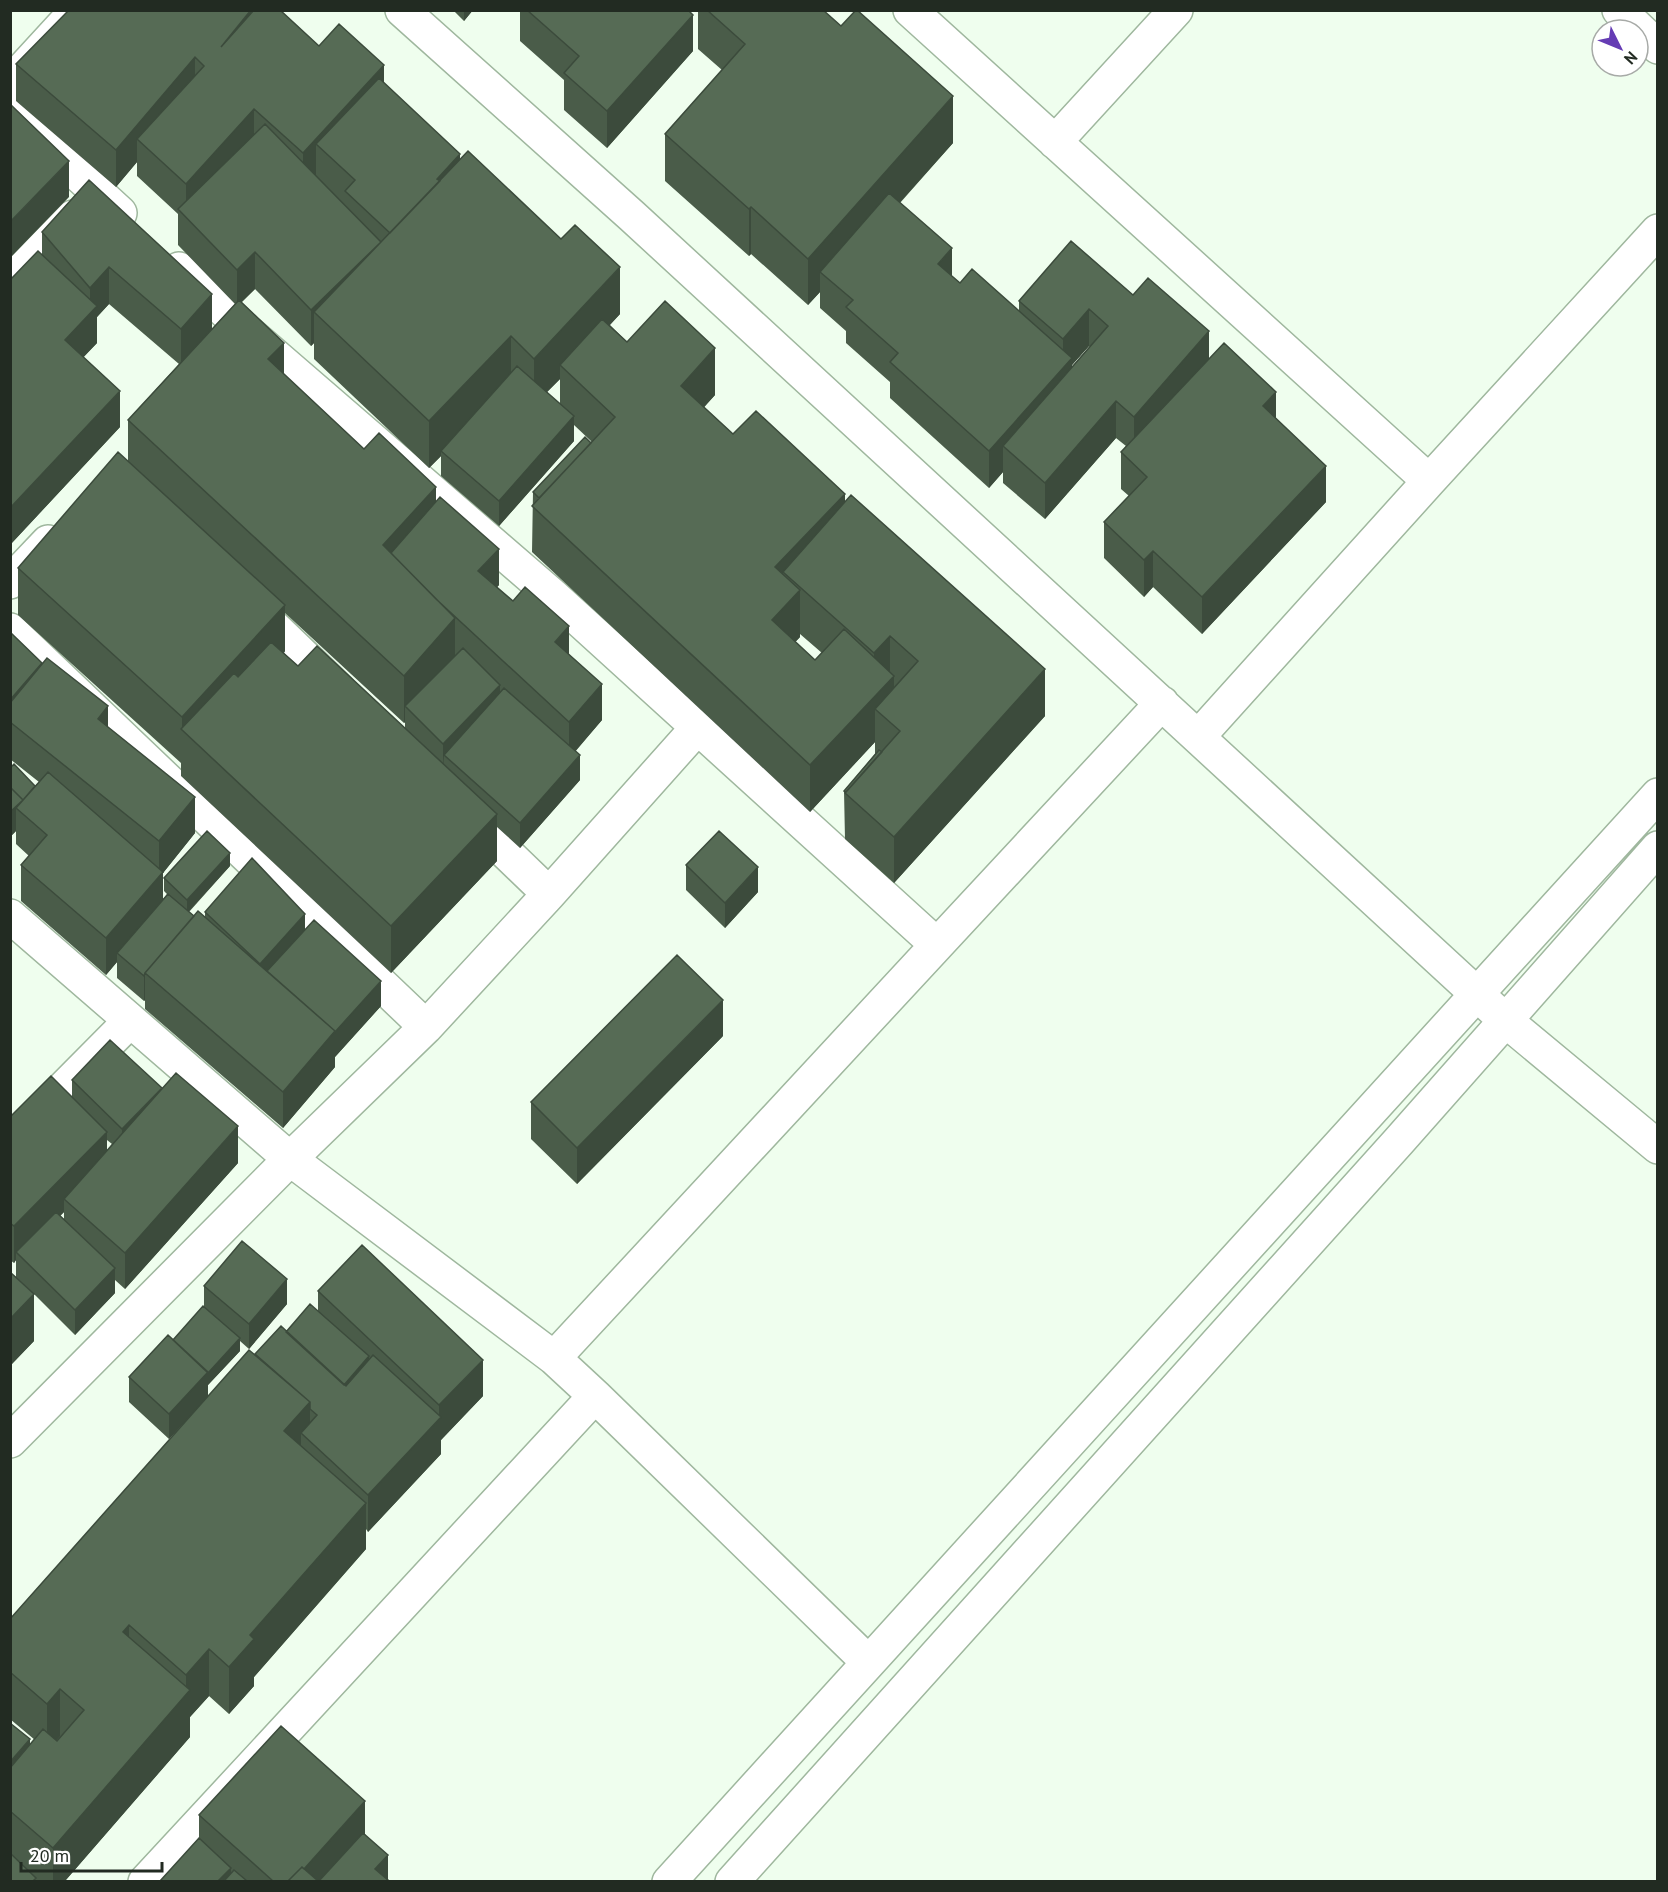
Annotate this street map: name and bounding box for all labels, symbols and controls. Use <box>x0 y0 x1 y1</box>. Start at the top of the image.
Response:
north arrow <box>1590 18 1650 78</box>
text: N <box>1620 48 1642 69</box>
scale bar <box>21 1835 162 1873</box>
text: 20 m <box>30 1844 69 1867</box>

